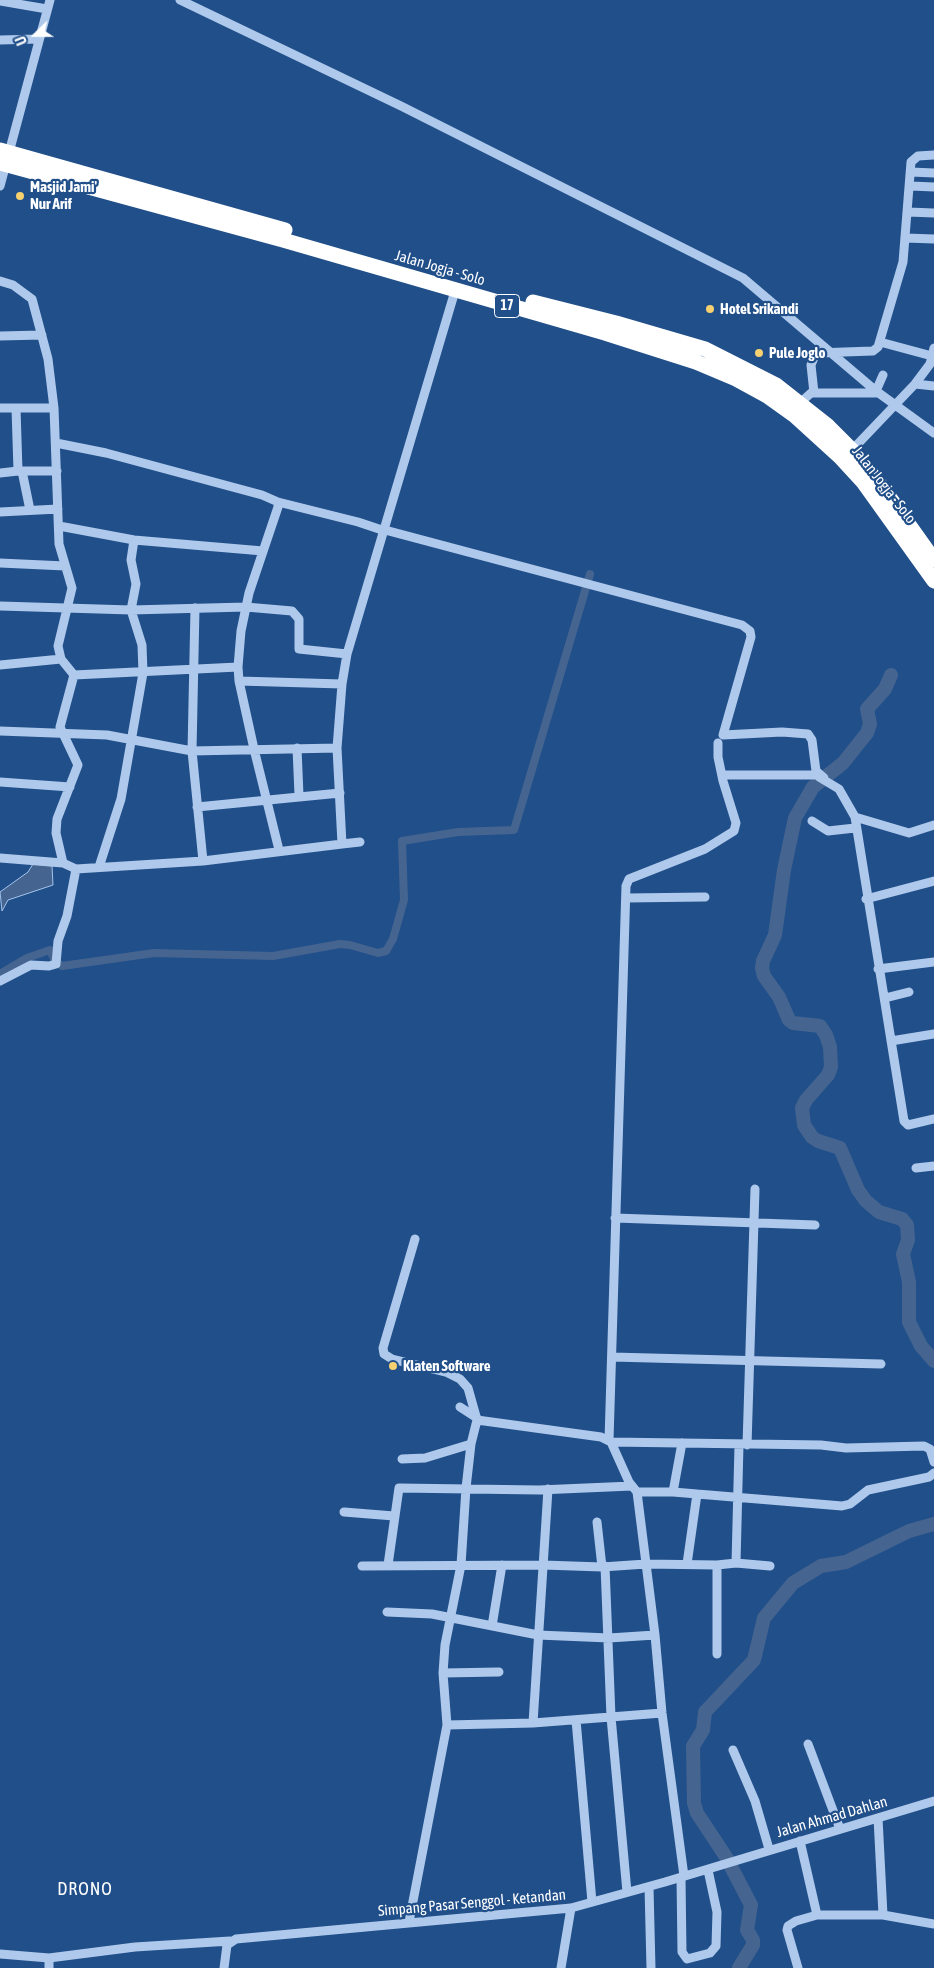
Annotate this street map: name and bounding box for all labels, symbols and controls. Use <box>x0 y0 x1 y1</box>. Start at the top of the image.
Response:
north arrow <box>10 10 60 60</box>
text: U <box>12 34 30 47</box>
place label: Masjid Jami' Nur Arif <box>30 178 97 213</box>
marker: Masjid Jami' Nur Arif <box>14 190 26 202</box>
street label: Jalan Jogja - Solo <box>393 247 487 289</box>
road number: 17 <box>494 294 520 318</box>
place label: Hotel Srikandi <box>720 300 798 318</box>
marker: Hotel Srikandi <box>704 303 716 315</box>
place label: Pule Joglo <box>769 344 825 362</box>
marker: Pule Joglo <box>753 347 765 359</box>
street label: Jalan Jogja - Solo <box>848 443 920 527</box>
place label: Klaten Software <box>403 1357 490 1375</box>
marker: Klaten Software <box>387 1360 399 1372</box>
street label: Jalan Ahmad Dahlan <box>774 1793 890 1841</box>
district label: DRONO <box>57 1878 113 1900</box>
street label: Simpang Pasar Senggol - Ketandan <box>377 1886 567 1920</box>

